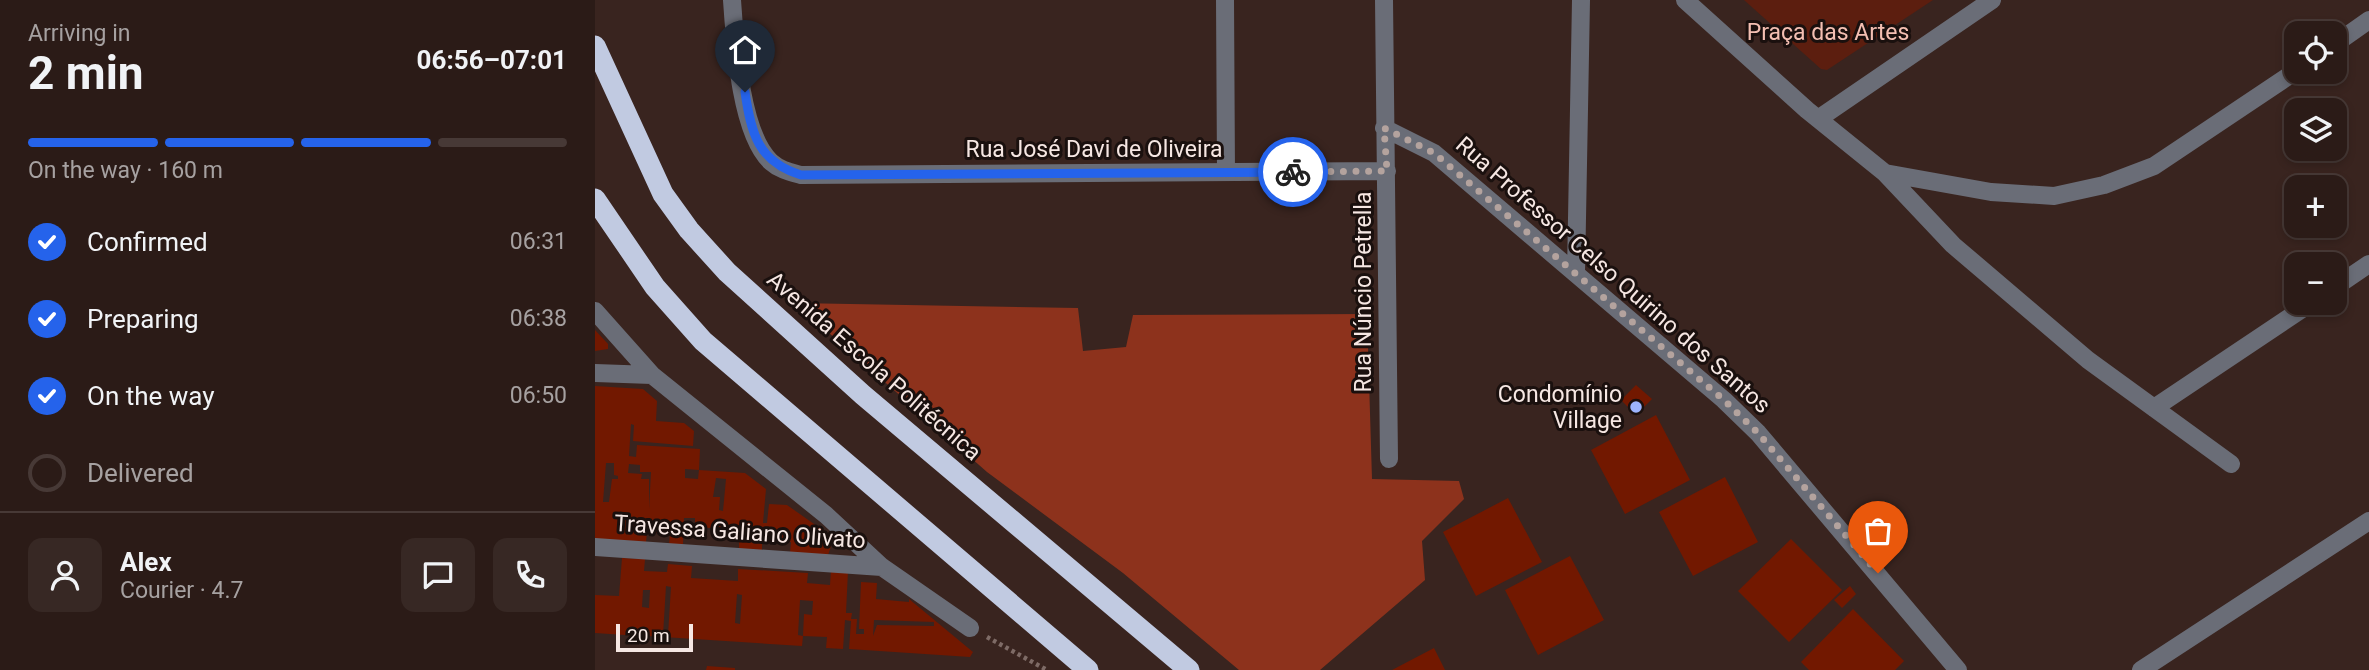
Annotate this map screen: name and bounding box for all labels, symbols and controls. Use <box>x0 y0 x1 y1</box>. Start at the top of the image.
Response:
park label: Praça das Artes <box>1747 19 1909 46</box>
text: Arriving in <box>28 20 131 47</box>
pin <box>715 20 775 92</box>
map controls <box>2284 21 2347 315</box>
button: locate <box>2284 21 2347 84</box>
icon: home <box>726 31 764 69</box>
text: 06:56–07:01 <box>417 45 567 75</box>
text: 2 min <box>28 46 144 100</box>
button: layers <box>2284 98 2347 161</box>
street label: Rua Professor Celso Quirino dos Santos <box>1450 131 1776 419</box>
street label: Rua José Davi de Oliveira <box>965 136 1223 163</box>
courier <box>1258 137 1328 207</box>
icon: bike <box>1274 153 1312 191</box>
text: On the way · 160 m <box>28 157 223 184</box>
button: + <box>2284 175 2347 238</box>
street label: Rua Núncio Petrella <box>1350 192 1377 392</box>
icon: check <box>28 223 66 261</box>
text: Confirmed <box>87 227 208 257</box>
text: 06:31 <box>510 228 567 255</box>
button: − <box>2284 252 2347 315</box>
street label: Avenida Escola Politécnica <box>762 266 986 466</box>
icon: check <box>28 300 66 338</box>
text: Preparing <box>87 304 199 334</box>
text: 06:38 <box>510 305 567 332</box>
icon: check <box>28 377 66 415</box>
text: On the way <box>87 381 215 411</box>
place label: Condomínio Village <box>1498 381 1622 434</box>
text: 06:50 <box>510 382 567 409</box>
marker: Condomínio Village <box>1628 399 1644 415</box>
text: Delivered <box>87 458 194 488</box>
pin <box>1848 501 1908 573</box>
street label: Travessa Galiano Olivato <box>613 510 867 554</box>
icon: bag <box>1859 512 1897 550</box>
button: person <box>28 538 102 612</box>
button: chat <box>401 538 475 612</box>
button: phone <box>493 538 567 612</box>
text: Alex <box>120 547 172 577</box>
text: Courier · 4.7 <box>120 577 243 604</box>
scale bar <box>616 621 693 653</box>
text: 20 m <box>627 624 670 647</box>

